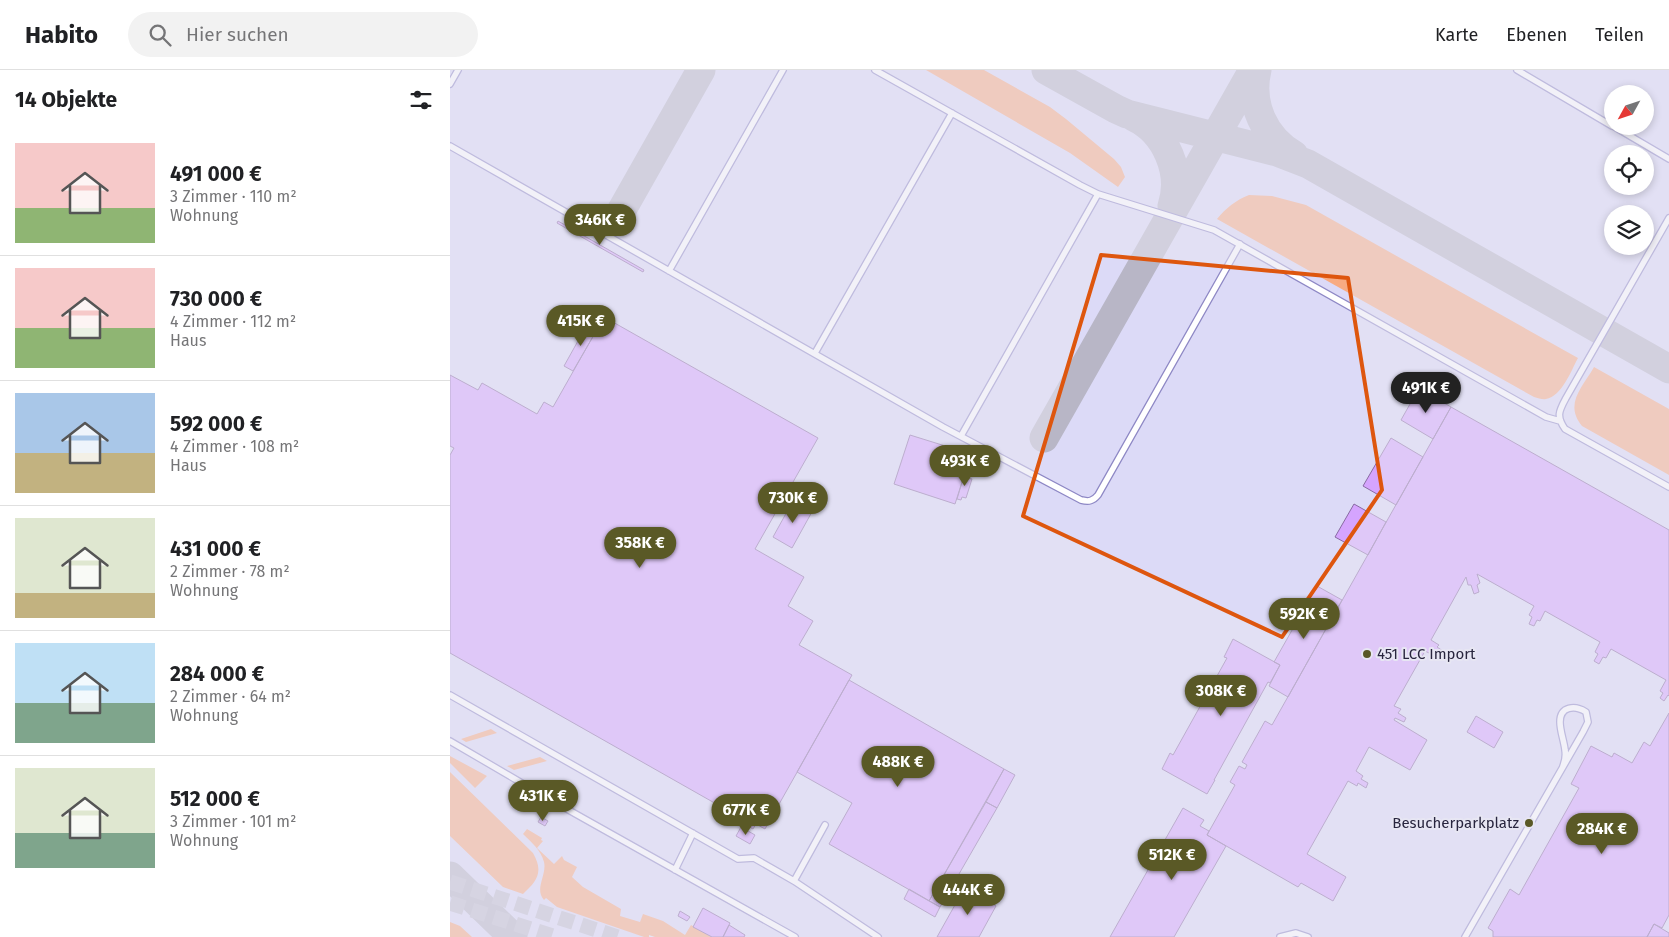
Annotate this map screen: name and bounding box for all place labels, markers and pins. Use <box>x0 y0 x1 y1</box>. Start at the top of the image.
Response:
pin: 346K € <box>559 204 641 246</box>
pin: 415K € <box>540 304 622 347</box>
pin: 491K € <box>1385 372 1467 414</box>
pin: 493K € <box>924 444 1006 487</box>
pin: 730K € <box>752 482 834 524</box>
pin: 358K € <box>599 526 681 569</box>
pin: 592K € <box>1263 598 1345 640</box>
place label: 451 LCC Import <box>1377 645 1476 663</box>
marker: 451 LCC Import <box>1361 648 1373 660</box>
pin: 308K € <box>1180 674 1262 717</box>
pin: 488K € <box>857 746 939 788</box>
pin: 431K € <box>502 780 584 822</box>
pin: 677K € <box>705 794 787 836</box>
pin: 284K € <box>1561 812 1643 855</box>
place label: Besucherparkplatz <box>1392 814 1519 832</box>
marker: Besucherparkplatz <box>1523 817 1535 829</box>
pin: 512K € <box>1131 838 1213 881</box>
pin: 444K € <box>927 874 1009 916</box>

